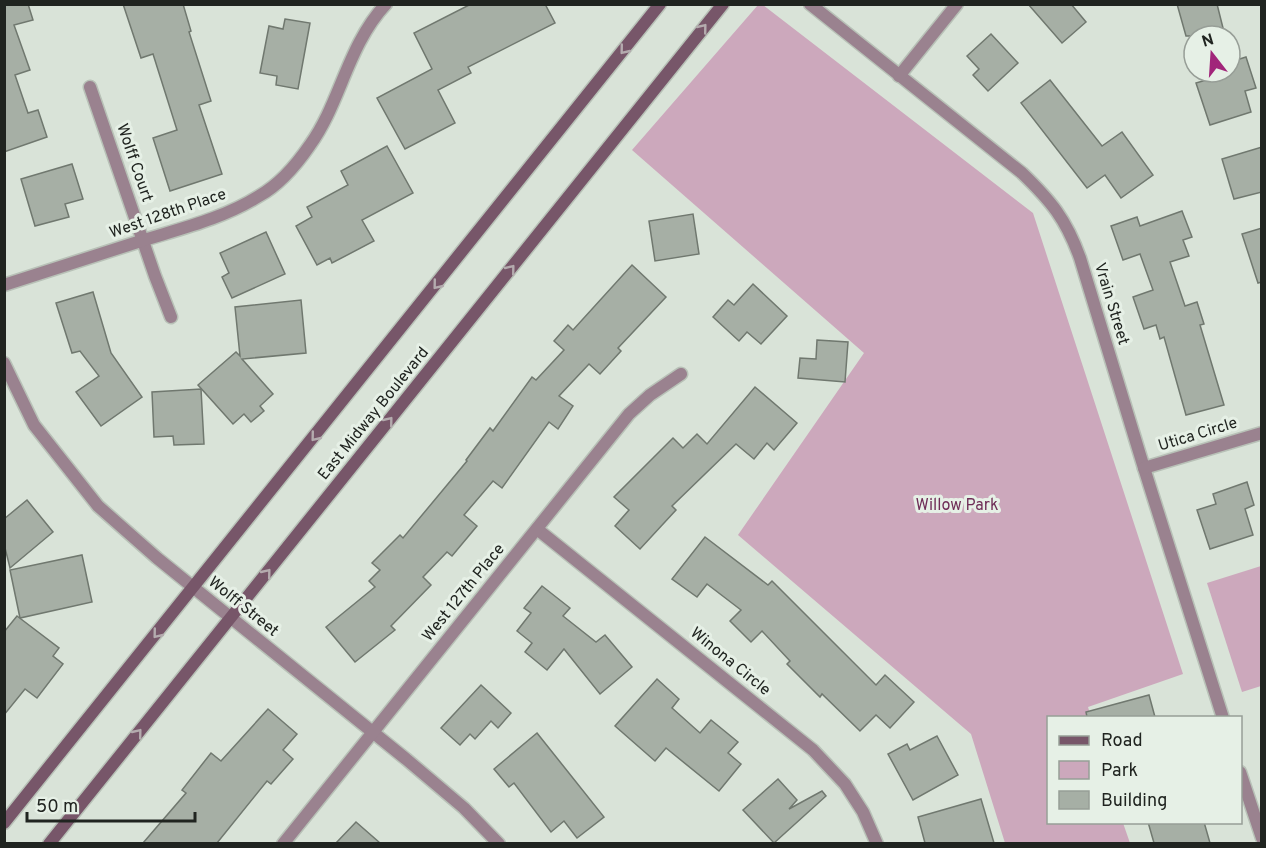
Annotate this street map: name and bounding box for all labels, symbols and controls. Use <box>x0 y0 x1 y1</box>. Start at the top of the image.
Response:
one-way arrow <box>696 24 707 35</box>
north arrow <box>1182 24 1242 84</box>
text: N <box>1200 30 1217 53</box>
one-way arrow <box>620 43 631 54</box>
street label: Wolff Court <box>111 121 157 205</box>
street label: West 128th Place <box>107 185 229 243</box>
street label: Vrain Street <box>1089 260 1133 348</box>
one-way arrow <box>504 264 515 275</box>
one-way arrow <box>433 278 444 289</box>
street label: East Midway Boulevard <box>314 343 434 485</box>
street label: Utica Circle <box>1156 413 1240 457</box>
one-way arrow <box>382 417 393 428</box>
one-way arrow <box>311 430 322 441</box>
park label: Willow Park <box>916 496 998 516</box>
street label: West 127th Place <box>418 540 510 646</box>
one-way arrow <box>260 568 271 579</box>
street label: Wolff Street <box>204 573 282 641</box>
street label: Winona Circle <box>686 623 774 701</box>
one-way arrow <box>154 627 165 638</box>
legend <box>1047 716 1242 824</box>
one-way arrow <box>131 729 142 740</box>
text: Road <box>1101 730 1143 753</box>
text: Park <box>1101 760 1138 783</box>
scale bar <box>27 785 195 823</box>
text: Building <box>1101 790 1167 813</box>
text: 50 m <box>36 796 78 819</box>

